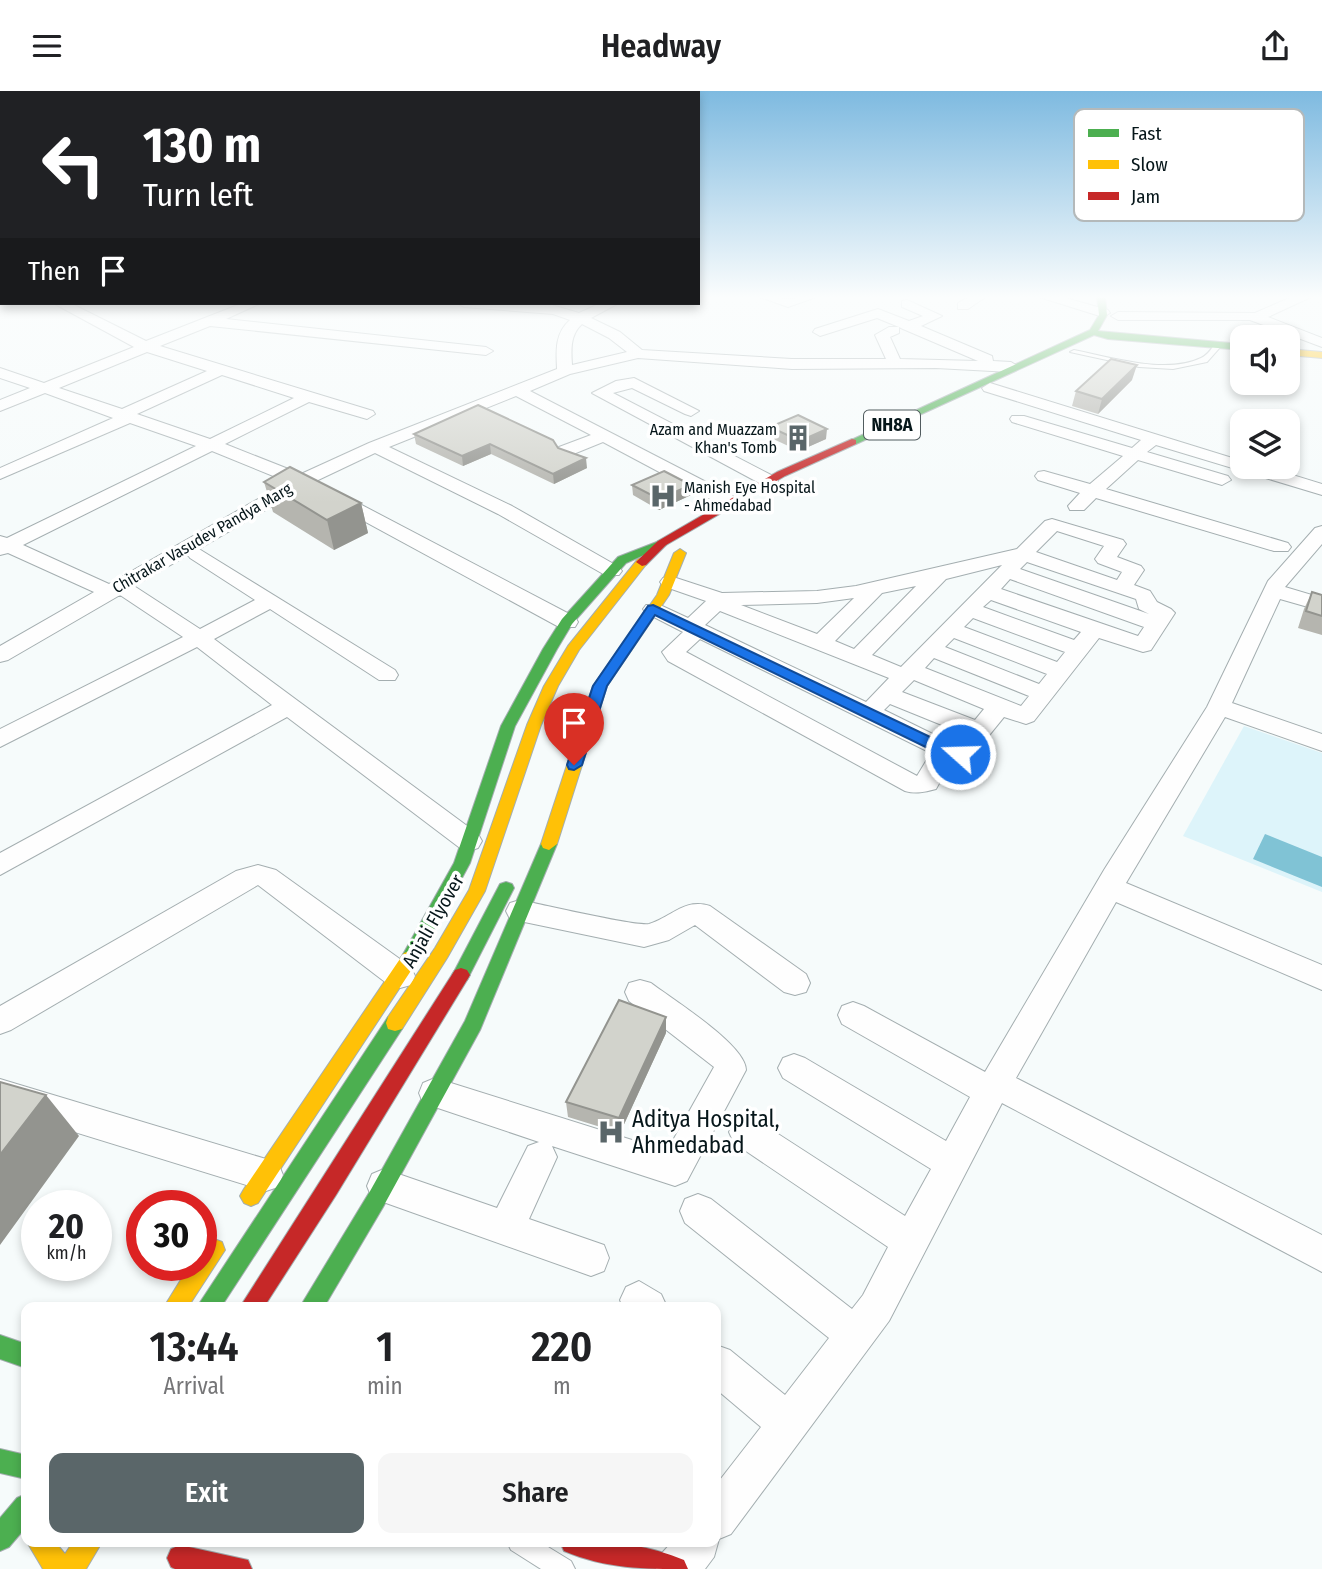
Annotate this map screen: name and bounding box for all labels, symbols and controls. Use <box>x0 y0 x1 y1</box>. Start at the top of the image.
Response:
icon: menu <box>28 27 66 65</box>
text: Headway <box>601 27 721 65</box>
icon: share <box>1256 27 1294 65</box>
legend <box>1074 109 1304 221</box>
text: 130 m <box>143 116 261 175</box>
icon: left <box>28 119 119 210</box>
text: Fast <box>1131 122 1162 145</box>
text: Slow <box>1131 153 1168 176</box>
text: Turn left <box>143 176 253 214</box>
text: Jam <box>1131 185 1160 208</box>
icon: arrive <box>94 252 132 290</box>
text: Then <box>28 256 80 287</box>
map controls <box>1230 325 1300 479</box>
button: sound <box>1230 325 1300 395</box>
button: layers <box>1230 409 1300 479</box>
road number: NH8A <box>864 411 920 439</box>
place label: Azam and Muazzam Khan's Tomb <box>650 420 777 457</box>
building icon: Azam and Muazzam Khan's Tomb <box>783 423 813 453</box>
place label: Manish Eye Hospital - Ahmedabad <box>684 478 815 515</box>
street label: Chitrakar Vasudev Pandya Marg <box>109 479 295 597</box>
hospital icon: Manish Eye Hospital - Ahmedabad <box>648 481 678 511</box>
pin <box>544 693 604 765</box>
icon: arrive <box>555 704 593 742</box>
position arrow <box>923 717 997 791</box>
street label: Anjali Flyover <box>397 870 469 972</box>
place label: Aditya Hospital, Ahmedabad <box>632 1105 780 1159</box>
hospital icon: Aditya Hospital, Ahmedabad <box>596 1117 626 1147</box>
speed limit sign: 30 <box>126 1190 217 1281</box>
text: 20 <box>49 1205 84 1247</box>
text: km/h <box>46 1242 87 1264</box>
text: 13:44 <box>150 1322 239 1372</box>
text: 1 <box>376 1322 394 1372</box>
text: 220 <box>531 1322 592 1372</box>
text: Arrival <box>164 1372 225 1400</box>
text: min <box>367 1372 403 1400</box>
text: m <box>553 1372 571 1400</box>
button: Exit <box>49 1453 364 1533</box>
button: Share <box>378 1453 693 1533</box>

